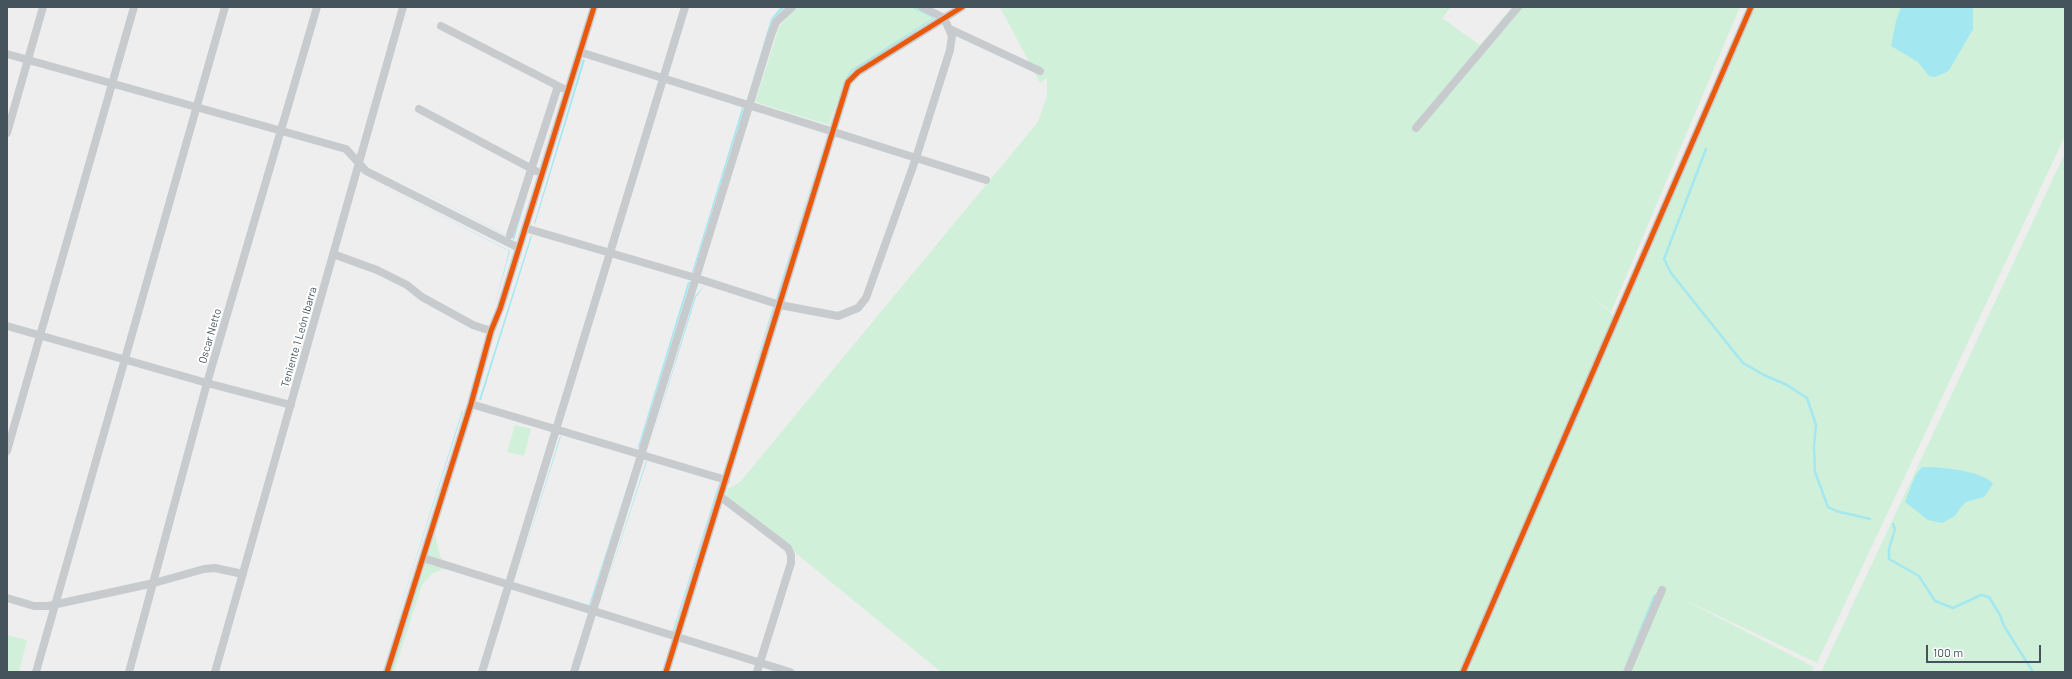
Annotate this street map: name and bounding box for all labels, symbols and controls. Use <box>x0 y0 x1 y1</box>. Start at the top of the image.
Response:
street label: Teniente 1 León Ibarra <box>278 285 320 389</box>
street label: Oscar Netto <box>196 307 224 365</box>
scale bar <box>1928 637 2043 663</box>
text: 100 m <box>1933 645 1963 659</box>

